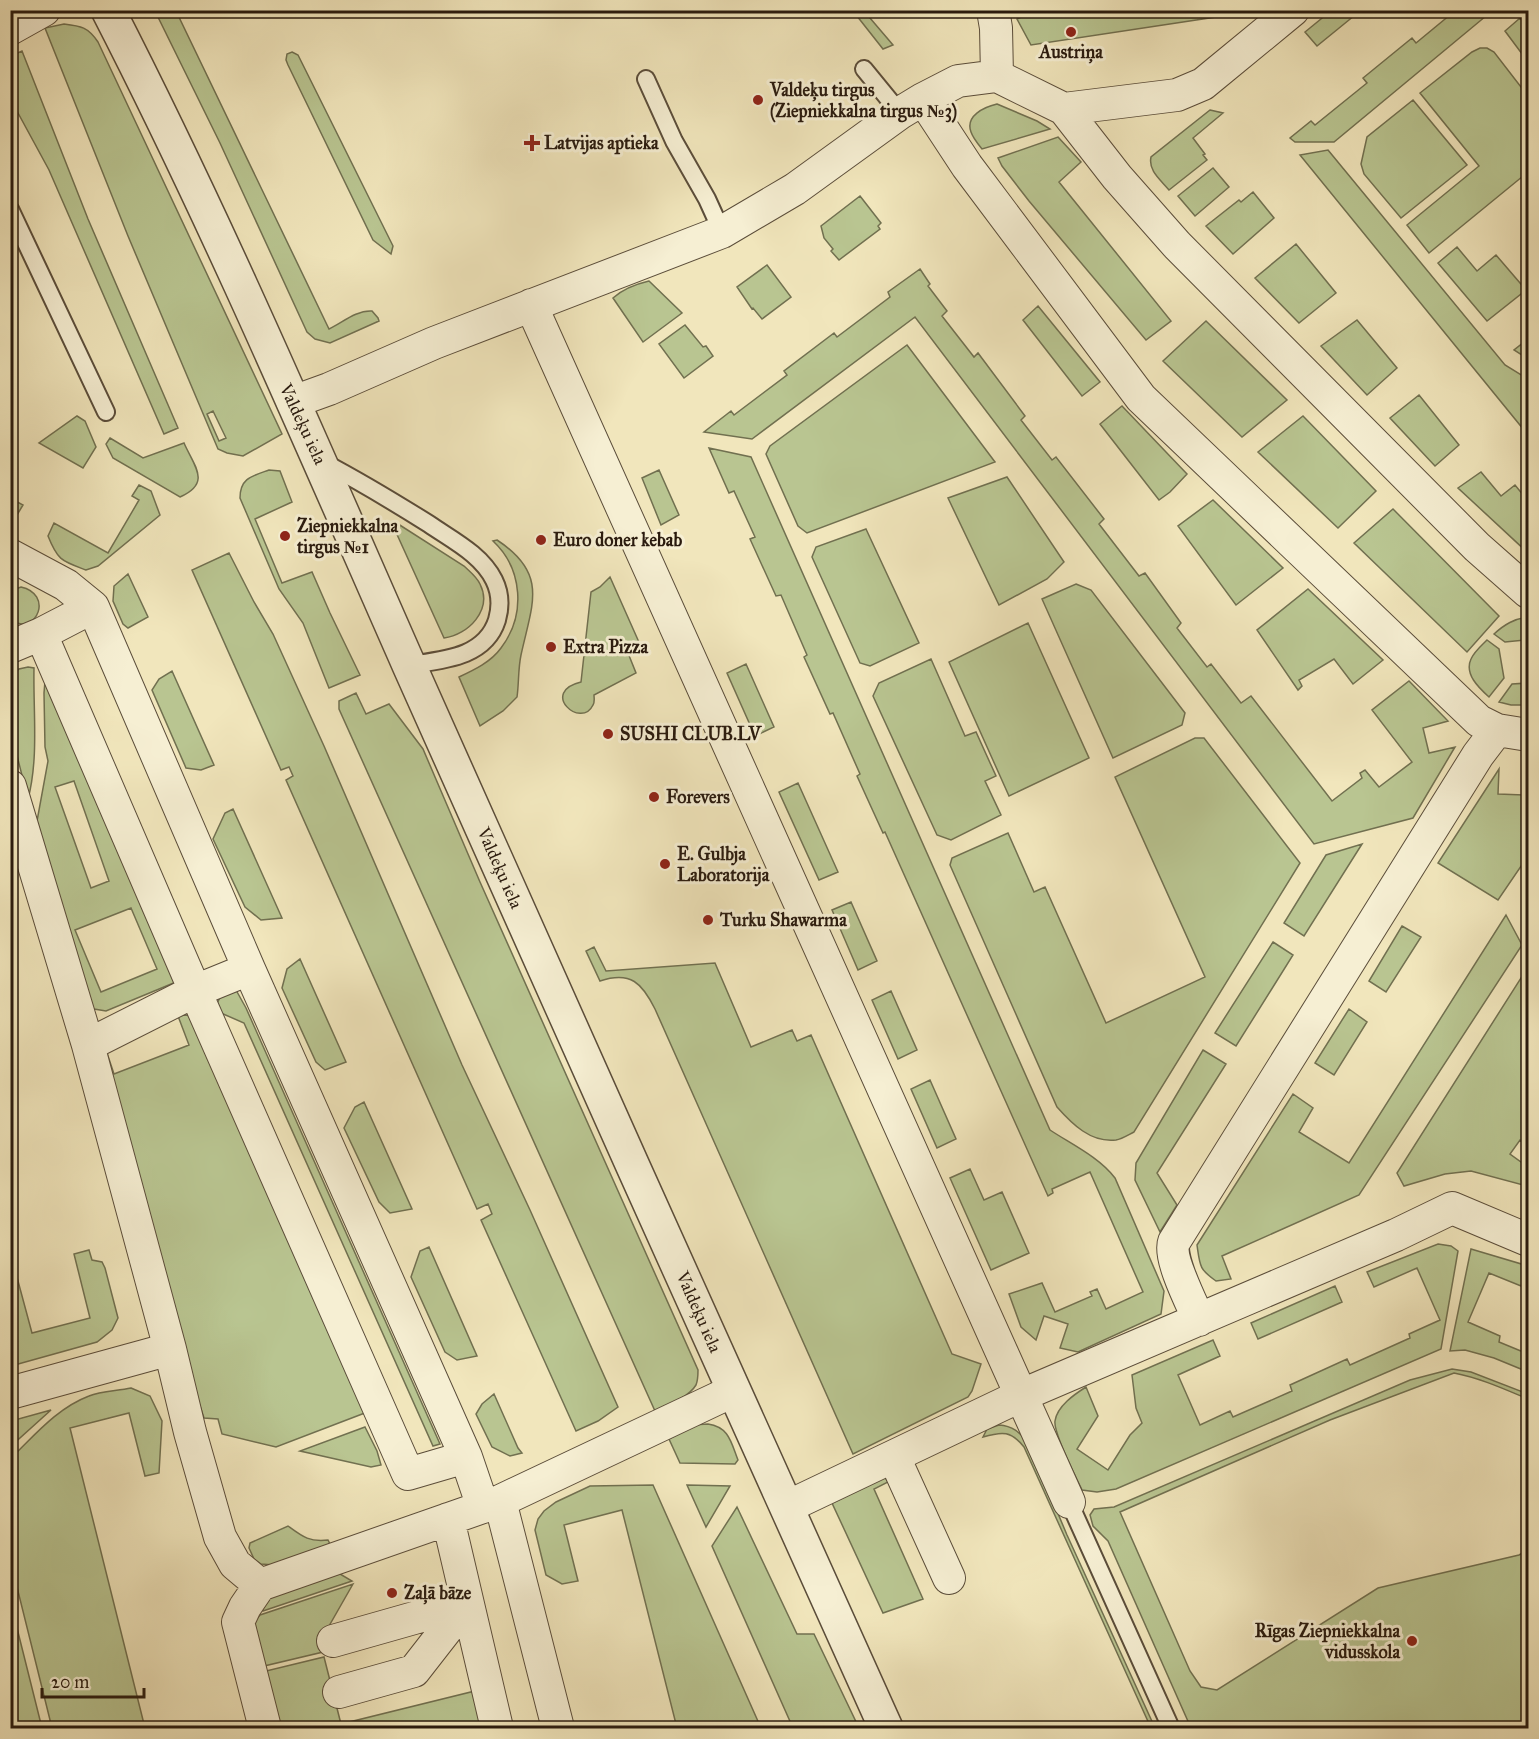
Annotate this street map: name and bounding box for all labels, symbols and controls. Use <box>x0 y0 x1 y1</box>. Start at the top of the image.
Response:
marker: Austriņa <box>1064 25 1078 39</box>
place label: Austriņa <box>1038 41 1103 64</box>
place label: Valdeķu tirgus (Ziepniekkalna tirgus №3) <box>769 79 957 123</box>
marker: Valdeķu tirgus (Ziepniekkalna tirgus №3) <box>751 93 765 107</box>
place label: Latvijas aptieka <box>544 132 659 155</box>
marker: Latvijas aptieka <box>525 136 539 150</box>
street label: Valdeķu iela <box>274 379 331 468</box>
place label: Ziepniekkalna tirgus №1 <box>296 515 399 559</box>
marker: Ziepniekkalna tirgus №1 <box>278 529 292 543</box>
place label: Euro doner kebab <box>553 529 682 551</box>
marker: Euro doner kebab <box>534 533 548 547</box>
place label: Extra Pizza <box>563 636 648 658</box>
marker: Extra Pizza <box>544 640 558 654</box>
place label: SUSHI CLUB.LV <box>620 723 763 745</box>
marker: SUSHI CLUB.LV <box>601 727 615 741</box>
place label: Forevers <box>666 786 730 808</box>
marker: Forevers <box>647 790 661 804</box>
street label: Valdeķu iela <box>472 823 528 912</box>
place label: E. Gulbja Laboratorija <box>677 843 770 887</box>
marker: E. Gulbja Laboratorija <box>658 857 672 871</box>
place label: Turku Shawarma <box>719 909 847 931</box>
marker: Turku Shawarma <box>701 913 715 927</box>
street label: Valdeķu iela <box>671 1267 727 1356</box>
place label: Zaļā bāze <box>404 1582 472 1605</box>
marker: Zaļā bāze <box>385 1586 399 1600</box>
place label: Rīgas Ziepniekkalna vidusskola <box>1255 1620 1400 1663</box>
marker: Rīgas Ziepniekkalna vidusskola <box>1405 1634 1419 1648</box>
scale bar <box>42 1661 144 1699</box>
text: 20 m <box>51 1671 89 1693</box>

